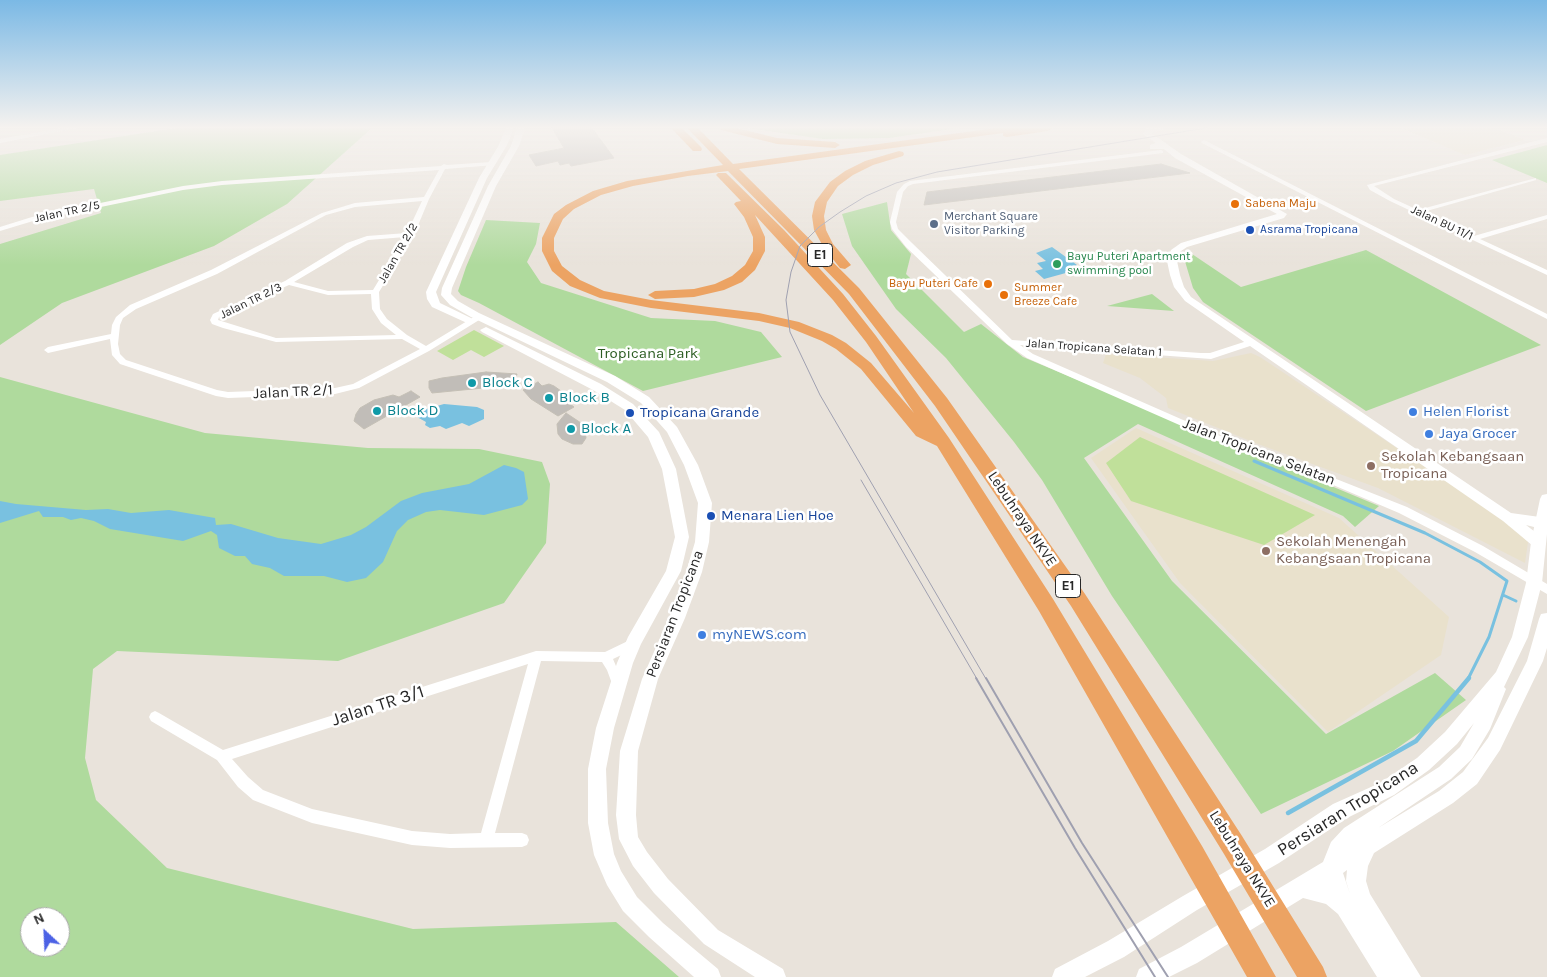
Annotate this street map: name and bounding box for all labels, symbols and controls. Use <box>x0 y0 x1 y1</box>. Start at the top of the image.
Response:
place label: Sabena Maju <box>1245 197 1317 211</box>
street label: Jalan TR 2/5 <box>33 198 101 226</box>
marker: Sabena Maju <box>1229 198 1241 210</box>
street label: Jalan BU 11/1 <box>1409 202 1475 244</box>
place label: Merchant Square Visitor Parking <box>944 210 1038 238</box>
marker: Merchant Square Visitor Parking <box>928 218 940 230</box>
street label: Jalan TR 2/2 <box>375 220 421 286</box>
place label: Asrama Tropicana <box>1260 223 1358 237</box>
marker: Asrama Tropicana <box>1244 224 1256 236</box>
road number: E1 <box>808 244 832 266</box>
place label: Bayu Puteri Apartment swimming pool <box>1067 250 1191 278</box>
marker: Bayu Puteri Apartment swimming pool <box>1051 258 1063 270</box>
place label: Bayu Puteri Cafe <box>889 277 978 291</box>
marker: Bayu Puteri Cafe <box>982 278 994 290</box>
street label: Jalan TR 2/3 <box>218 280 284 322</box>
place label: Summer Breeze Cafe <box>1014 281 1077 309</box>
marker: Summer Breeze Cafe <box>998 289 1010 301</box>
street label: Jalan Tropicana Selatan 1 <box>1026 336 1162 360</box>
park label: Tropicana Park <box>598 345 698 363</box>
place label: Block C <box>482 374 533 392</box>
marker: Block C <box>466 377 478 389</box>
street label: Jalan TR 2/1 <box>253 381 333 403</box>
place label: Block B <box>559 389 610 407</box>
marker: Block B <box>543 392 555 404</box>
place label: Block D <box>387 402 438 420</box>
place label: Helen Florist <box>1423 403 1509 421</box>
place label: Tropicana Grande <box>640 404 759 422</box>
marker: Block D <box>371 405 383 417</box>
marker: Helen Florist <box>1407 406 1419 418</box>
marker: Tropicana Grande <box>624 407 636 419</box>
street label: Jalan Tropicana Selatan <box>1180 415 1338 489</box>
place label: Block A <box>581 420 631 438</box>
marker: Block A <box>565 423 577 435</box>
place label: Jaya Grocer <box>1439 425 1516 443</box>
marker: Jaya Grocer <box>1423 428 1435 440</box>
place label: Sekolah Kebangsaan Tropicana <box>1381 448 1524 483</box>
marker: Sekolah Kebangsaan Tropicana <box>1365 460 1377 472</box>
street label: Lebuhraya NKVE <box>984 468 1060 570</box>
place label: Menara Lien Hoe <box>721 507 834 525</box>
marker: Menara Lien Hoe <box>705 510 717 522</box>
place label: Sekolah Menengah Kebangsaan Tropicana <box>1276 533 1431 568</box>
marker: Sekolah Menengah Kebangsaan Tropicana <box>1260 545 1272 557</box>
street label: Persiaran Tropicana <box>642 548 708 680</box>
road number: E1 <box>1056 574 1080 598</box>
place label: myNEWS.com <box>712 626 807 644</box>
marker: myNEWS.com <box>696 629 708 641</box>
street label: Jalan TR 3/1 <box>329 681 427 731</box>
street label: Persiaran Tropicana <box>1274 757 1422 861</box>
street label: Lebuhraya NKVE <box>1205 807 1279 911</box>
north arrow <box>20 907 70 957</box>
text: N <box>31 909 47 929</box>

